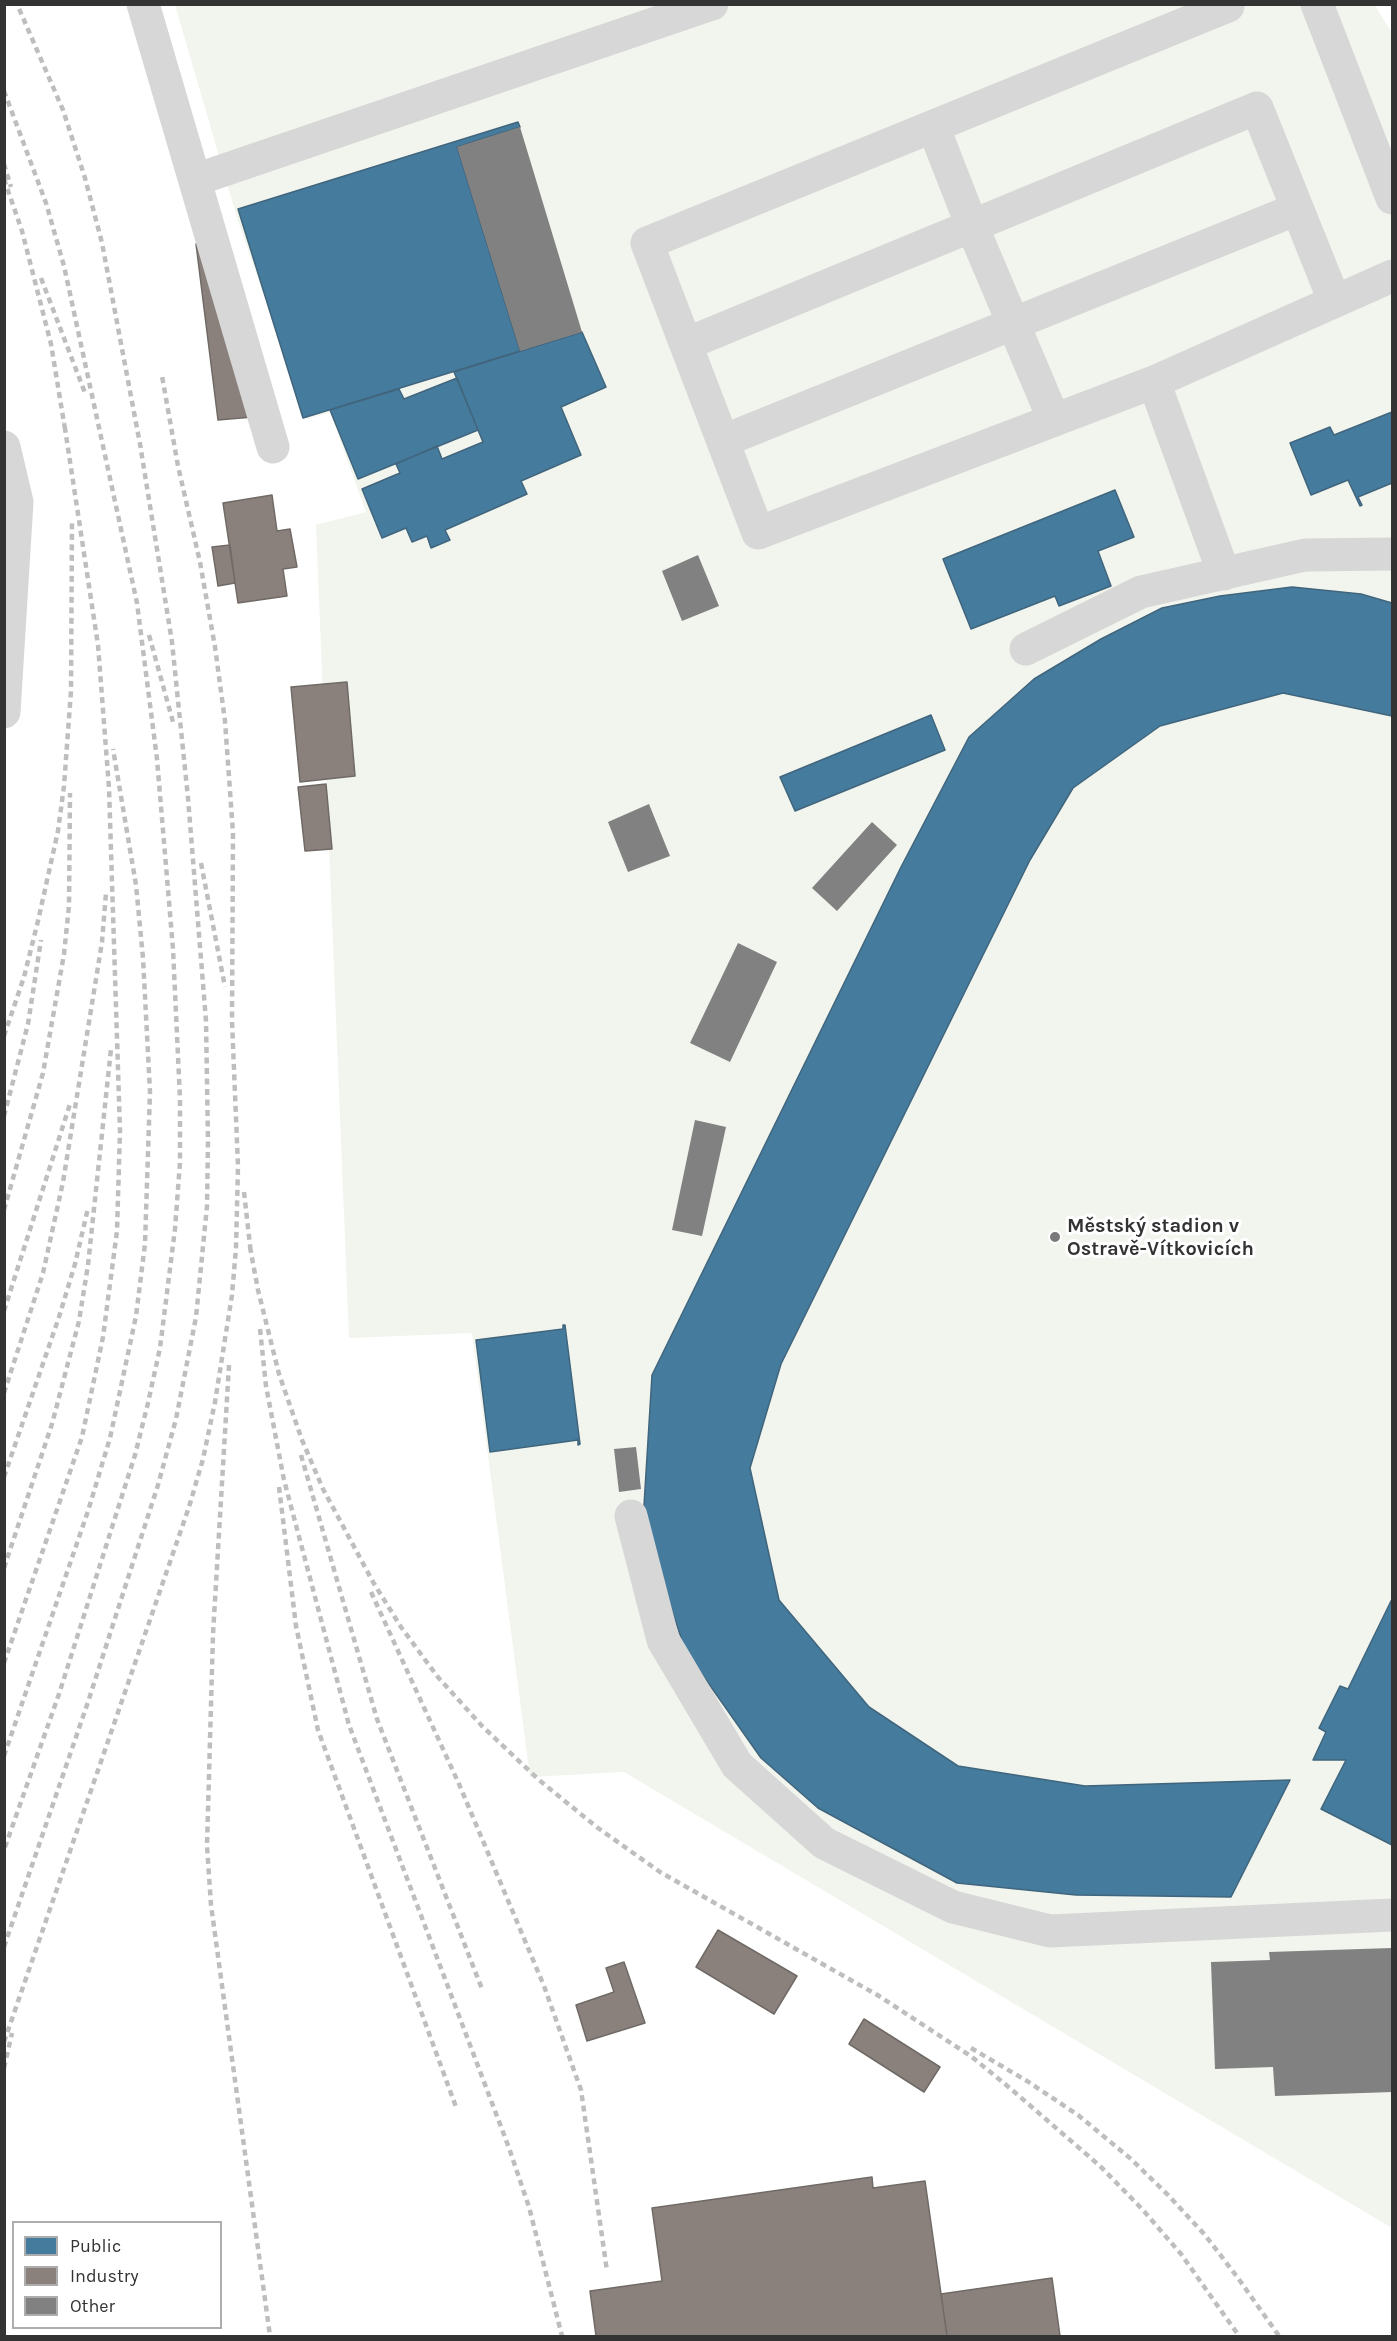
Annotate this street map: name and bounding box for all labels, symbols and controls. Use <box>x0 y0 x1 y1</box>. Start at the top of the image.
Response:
place label: Městský stadion v Ostravě-Vítkovicích <box>1067 1214 1254 1261</box>
marker: Městský stadion v Ostravě-Vítkovicích <box>1048 1230 1062 1244</box>
legend <box>12 2221 222 2329</box>
text: Public <box>70 2235 121 2257</box>
text: Industry <box>70 2265 139 2287</box>
text: Other <box>70 2295 115 2317</box>

